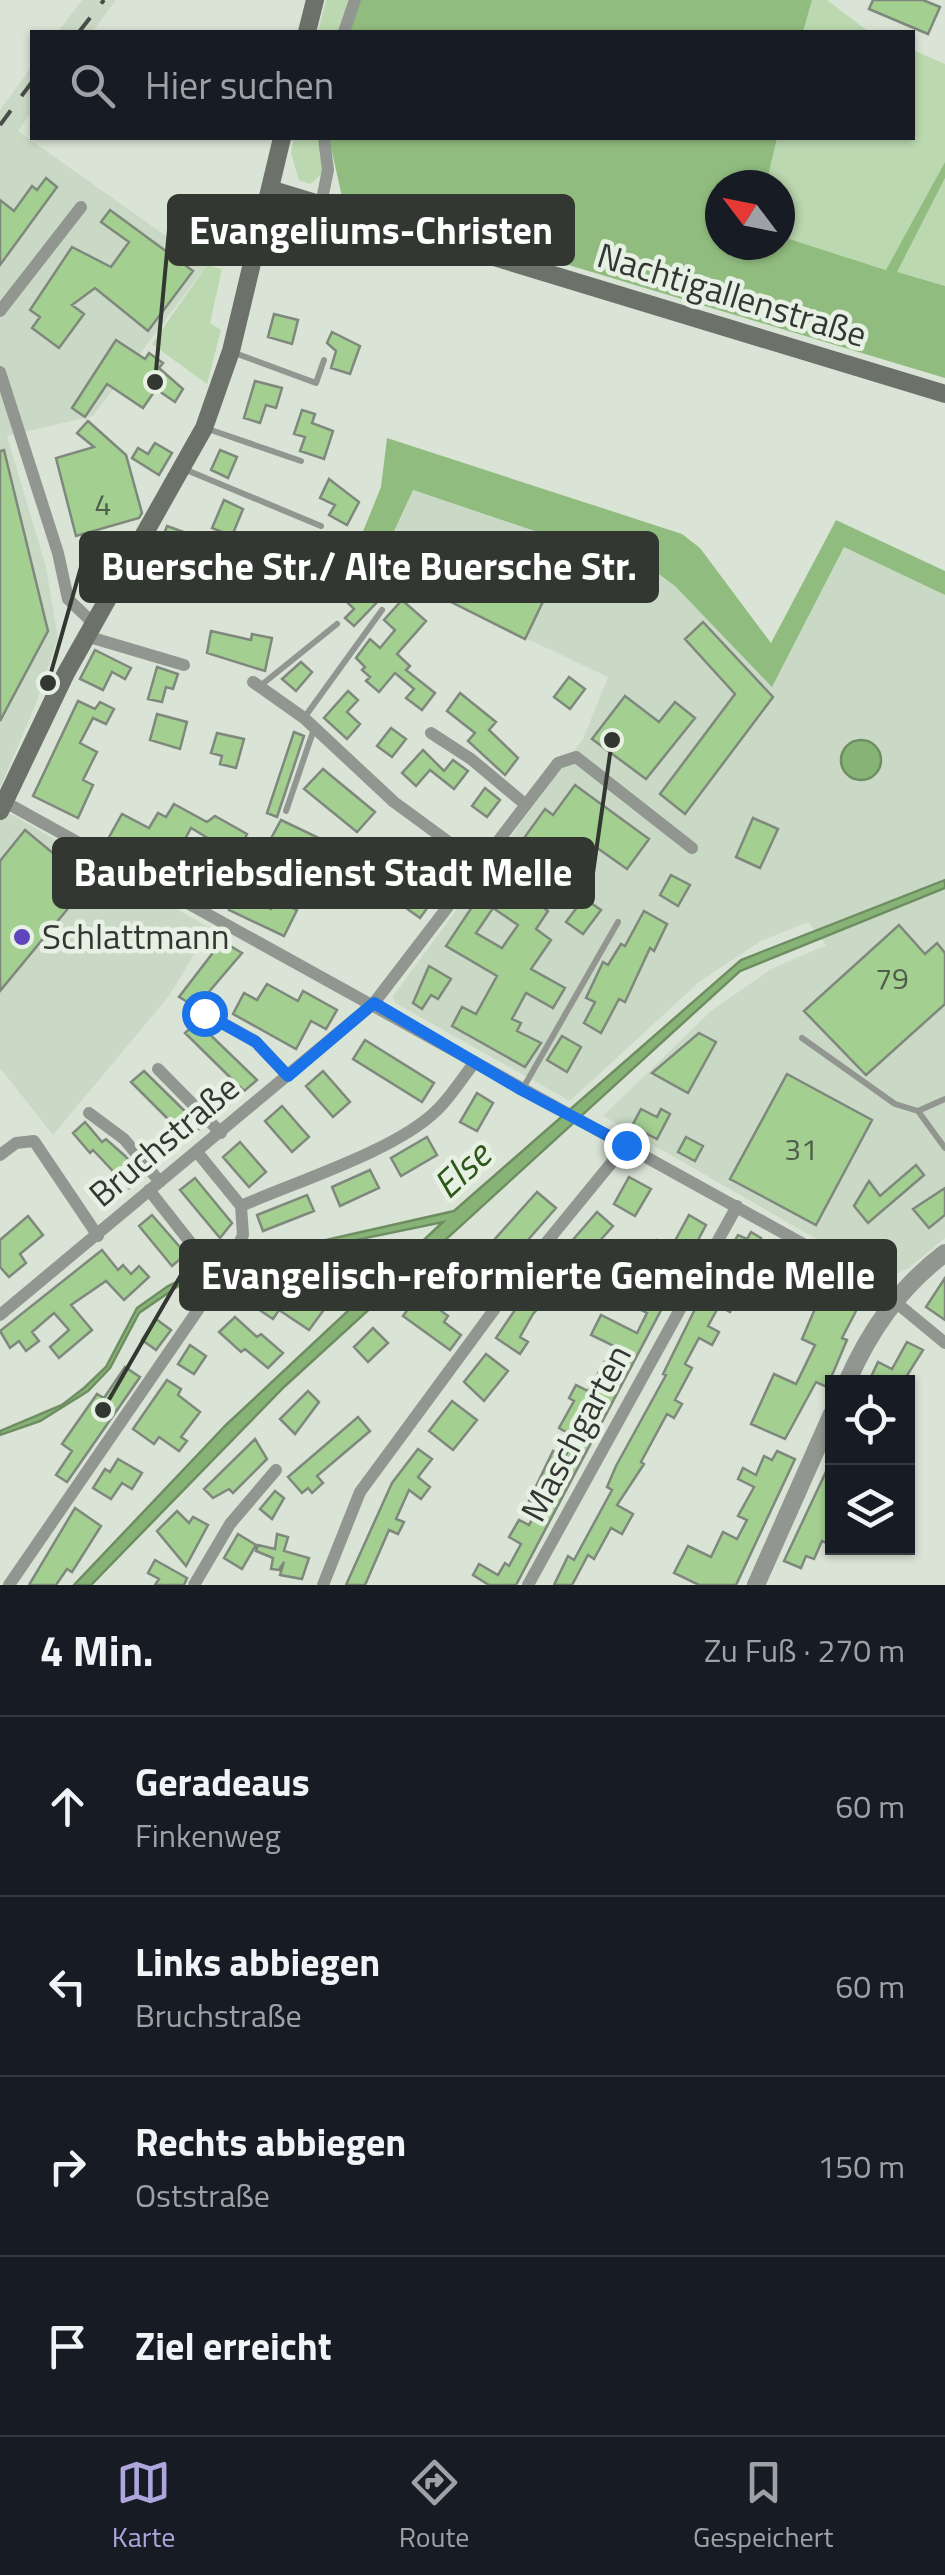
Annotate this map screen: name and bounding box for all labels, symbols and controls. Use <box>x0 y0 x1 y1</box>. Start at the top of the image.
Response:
search box <box>30 30 915 140</box>
text: Hier suchen <box>145 56 334 114</box>
icon: search <box>65 58 120 113</box>
north arrow <box>705 170 795 260</box>
callout: Evangeliums-Christen <box>169 196 573 264</box>
text: Evangeliums-Christen <box>189 201 553 259</box>
street label: Nachtigallenstraße <box>591 227 874 361</box>
house number: 4 <box>95 481 111 527</box>
callout: Buersche Str./ Alte Buersche Str. <box>81 533 657 601</box>
text: Buersche Str./ Alte Buersche Str. <box>101 537 637 595</box>
callout: Baubetriebsdienst Stadt Melle <box>54 839 593 907</box>
text: Baubetriebsdienst Stadt Melle <box>73 843 573 901</box>
place label: Schlattmann <box>42 909 230 963</box>
marker: Schlattmann <box>11 926 33 948</box>
house number: 79 <box>875 955 909 1001</box>
route start <box>182 991 228 1037</box>
street label: Bruchstraße <box>76 1061 251 1220</box>
route end <box>604 1123 650 1169</box>
water label: Else <box>419 1126 505 1211</box>
house number: 31 <box>784 1126 818 1172</box>
callout: Evangelisch-reformierte Gemeinde Melle <box>181 1241 895 1309</box>
text: Evangelisch-reformierte Gemeinde Melle <box>201 1246 875 1304</box>
street label: Maschgarten <box>506 1334 644 1531</box>
map controls <box>825 1375 915 1555</box>
button: locate <box>825 1375 915 1465</box>
button: layers <box>825 1465 915 1555</box>
text: 4 Min. <box>40 1618 154 1682</box>
text: Zu Fuß · 270 m <box>704 1626 905 1674</box>
text: Geradeaus <box>135 1753 310 1811</box>
icon: ahead <box>40 1779 95 1834</box>
text: 60 m <box>835 1782 905 1830</box>
text: Finkenweg <box>135 1811 281 1859</box>
text: Links abbiegen <box>135 1933 380 1991</box>
icon: left <box>40 1959 95 2014</box>
text: 60 m <box>835 1962 905 2010</box>
text: Bruchstraße <box>135 1991 302 2039</box>
text: Rechts abbiegen <box>135 2113 406 2171</box>
icon: right <box>40 2139 95 2194</box>
text: 150 m <box>817 2142 905 2190</box>
text: Oststraße <box>135 2171 270 2219</box>
text: Ziel erreicht <box>135 2317 332 2375</box>
icon: arrive <box>40 2319 95 2374</box>
tab: Karte <box>112 2455 175 2558</box>
tab: Route <box>399 2455 469 2558</box>
tab: Gespeichert <box>693 2455 833 2558</box>

